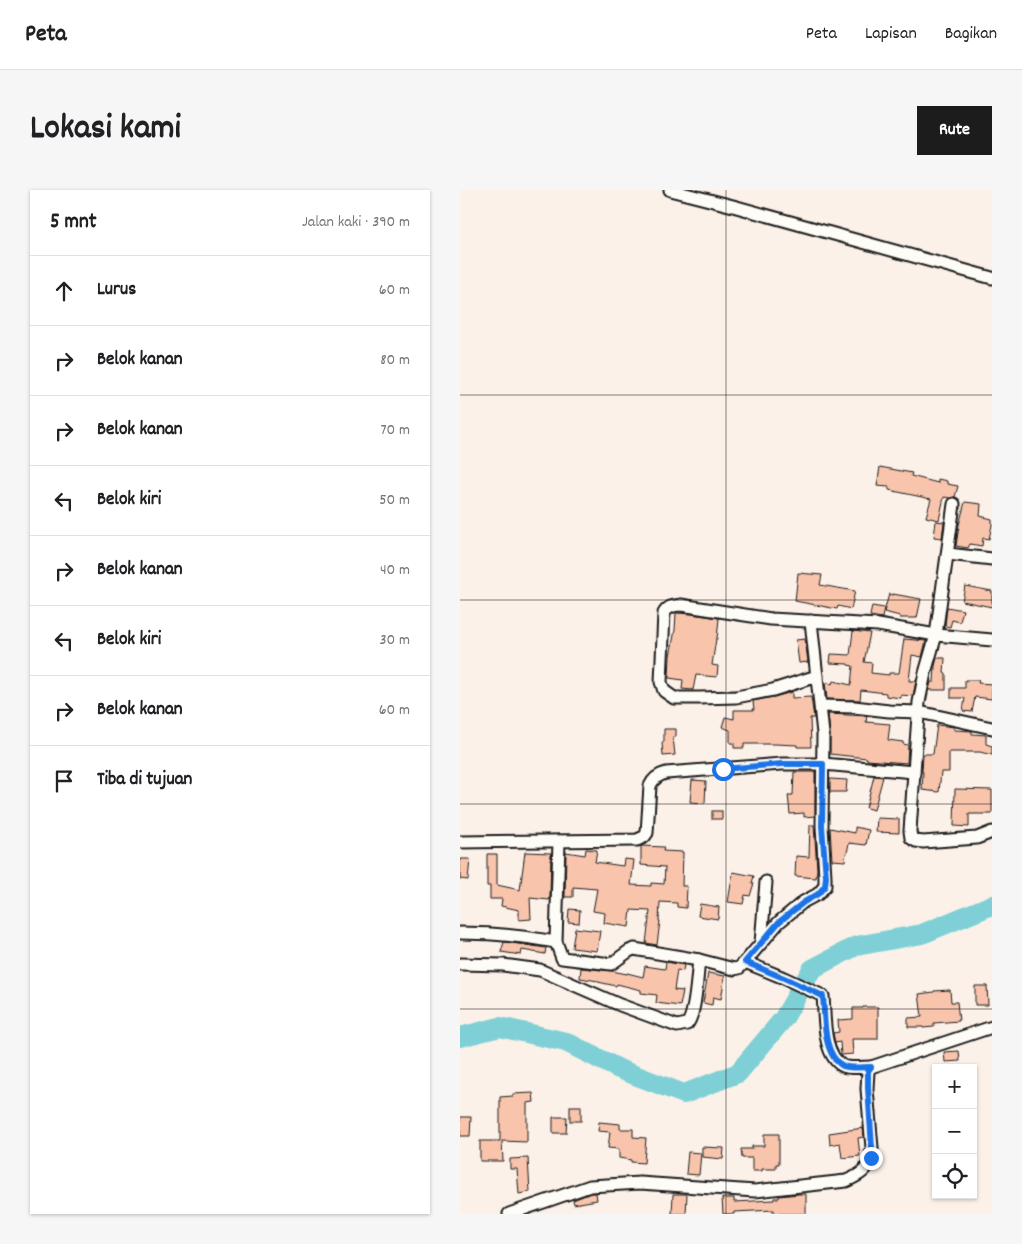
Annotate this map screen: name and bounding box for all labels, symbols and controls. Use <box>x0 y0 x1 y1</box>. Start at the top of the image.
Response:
text: Peta <box>25 18 67 52</box>
text: Peta <box>806 22 837 47</box>
text: Lapisan <box>865 22 917 47</box>
text: Bagikan <box>945 22 997 47</box>
text: Lokasi kami <box>30 105 181 155</box>
button: Rute <box>917 106 992 155</box>
text: 5 mnt <box>50 208 96 238</box>
text: Jalan kaki · 390 m <box>302 211 410 234</box>
icon: ahead <box>50 277 78 305</box>
text: Lurus <box>97 277 136 304</box>
text: 60 m <box>379 279 410 302</box>
icon: right <box>50 347 78 375</box>
text: Belok kanan <box>97 347 183 374</box>
text: 80 m <box>380 349 410 372</box>
icon: right <box>50 417 78 445</box>
text: Belok kanan <box>97 417 183 444</box>
text: 70 m <box>380 419 410 442</box>
icon: left <box>50 487 78 515</box>
text: Belok kiri <box>97 487 161 514</box>
text: 50 m <box>379 489 410 512</box>
icon: right <box>50 557 78 585</box>
text: Belok kanan <box>97 557 183 584</box>
text: 40 m <box>380 559 410 582</box>
icon: left <box>50 627 78 655</box>
text: Belok kiri <box>97 627 161 654</box>
text: 30 m <box>380 629 410 652</box>
icon: right <box>50 697 78 725</box>
text: Belok kanan <box>97 697 183 724</box>
text: 60 m <box>379 699 410 722</box>
route start <box>712 758 735 781</box>
icon: arrive <box>50 767 78 795</box>
text: Tiba di tujuan <box>97 767 192 794</box>
map controls <box>932 1064 977 1199</box>
button: + <box>932 1064 977 1109</box>
button: − <box>932 1109 977 1154</box>
route end <box>860 1147 883 1170</box>
button: locate <box>932 1154 977 1199</box>

